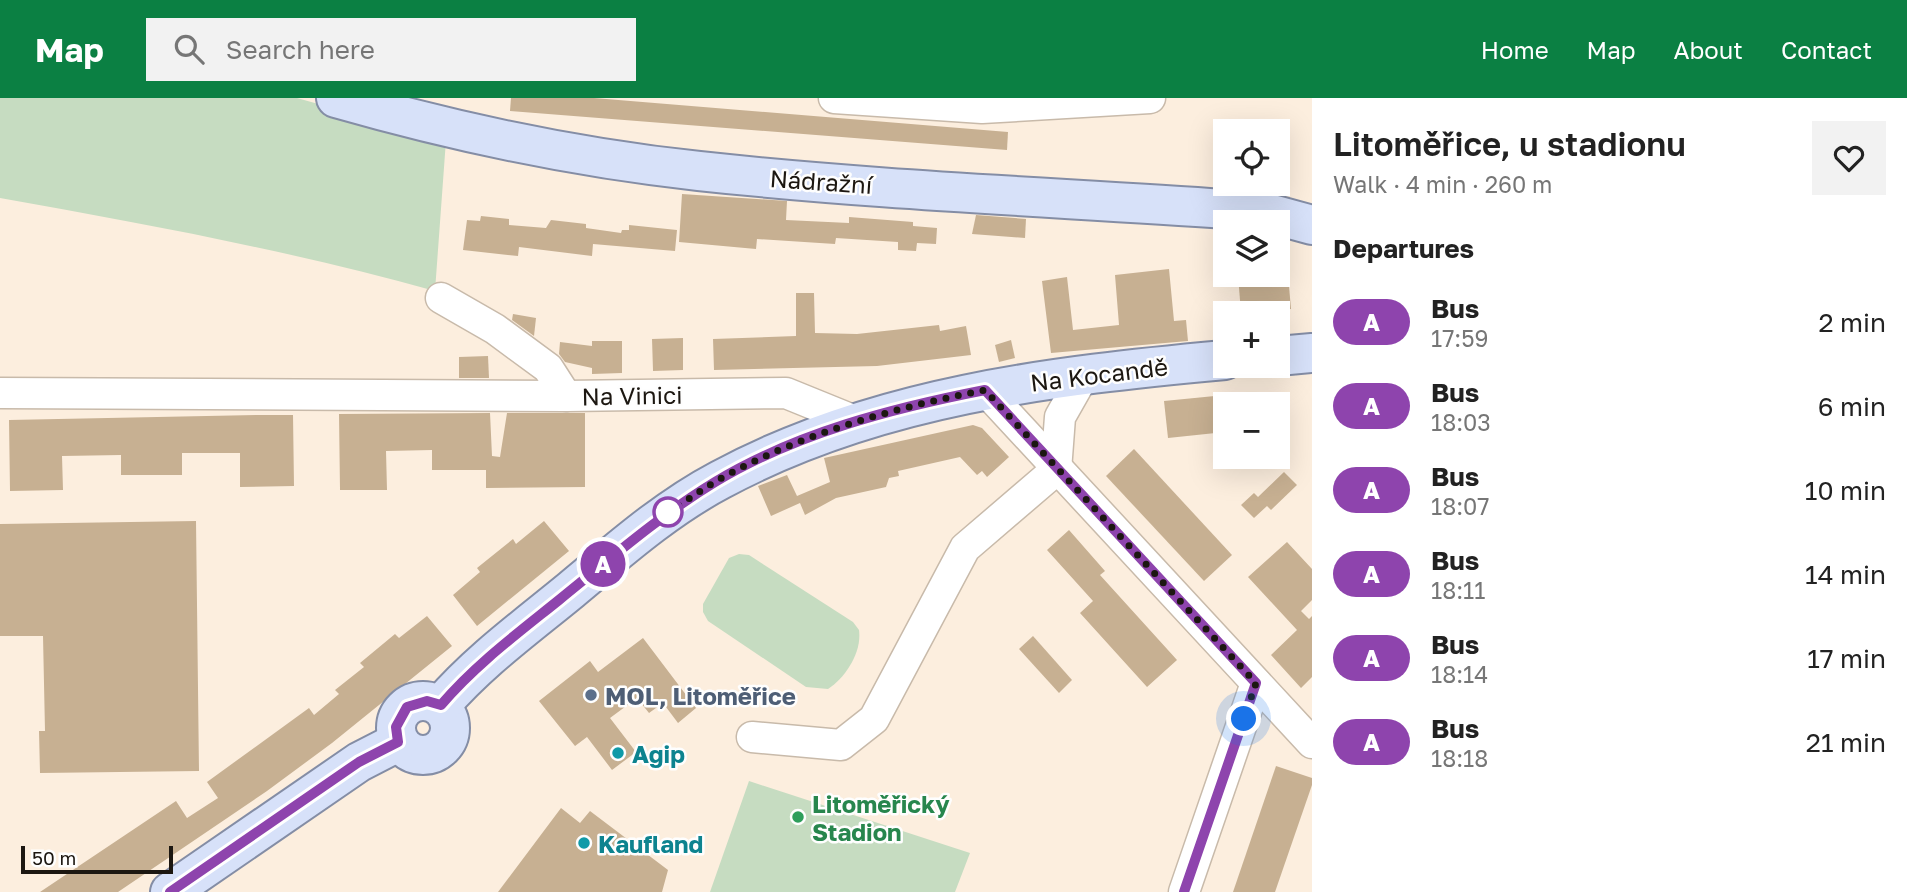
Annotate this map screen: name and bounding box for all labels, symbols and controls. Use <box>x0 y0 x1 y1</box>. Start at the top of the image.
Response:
search box <box>146 18 636 81</box>
text: Map <box>35 30 104 69</box>
icon: search <box>170 30 208 68</box>
text: Search here <box>226 34 375 65</box>
text: Home <box>1481 35 1549 64</box>
text: Map <box>1587 35 1636 64</box>
text: About <box>1674 35 1743 64</box>
text: Contact <box>1781 35 1872 64</box>
map controls <box>1213 119 1290 469</box>
button: locate <box>1213 119 1290 196</box>
button: heart <box>1812 121 1886 195</box>
text: Litoměřice, u stadionu <box>1333 124 1686 163</box>
street label: Nádražní <box>769 163 875 199</box>
text: Walk · 4 min · 260 m <box>1333 170 1552 198</box>
button: layers <box>1213 210 1290 287</box>
text: Departures <box>1333 233 1474 264</box>
text: Bus <box>1431 293 1479 324</box>
button: + <box>1213 301 1290 378</box>
text: A <box>1363 307 1380 336</box>
text: 2 min <box>1818 307 1886 338</box>
text: 17:59 <box>1431 324 1489 352</box>
street label: Na Kocandě <box>1029 351 1169 397</box>
text: Bus <box>1431 377 1479 408</box>
street label: Na Vinici <box>581 380 683 410</box>
text: A <box>1363 391 1380 420</box>
text: 6 min <box>1818 391 1886 422</box>
button: − <box>1213 392 1290 469</box>
text: 18:03 <box>1431 408 1491 436</box>
text: Bus <box>1431 461 1479 492</box>
text: A <box>1363 475 1380 504</box>
text: 10 min <box>1805 475 1886 506</box>
text: 18:07 <box>1431 492 1490 520</box>
unlabelled marker <box>653 497 683 527</box>
line badge: A <box>580 541 626 587</box>
text: Bus <box>1431 545 1479 576</box>
text: A <box>594 549 612 578</box>
text: A <box>1363 559 1380 588</box>
text: 14 min <box>1805 559 1886 590</box>
text: 18:11 <box>1431 576 1485 604</box>
text: Bus <box>1431 629 1479 660</box>
text: A <box>1363 643 1380 672</box>
text: 17 min <box>1807 643 1886 674</box>
text: 18:14 <box>1431 660 1488 688</box>
place label: MOL, Litoměřice <box>605 681 796 710</box>
marker: MOL, Litoměřice <box>583 687 599 703</box>
your location <box>1226 701 1261 736</box>
text: Bus <box>1431 713 1479 744</box>
text: A <box>1363 727 1380 756</box>
text: 21 min <box>1806 727 1886 758</box>
place label: Agip <box>632 739 685 768</box>
text: 18:18 <box>1431 744 1488 772</box>
marker: Agip <box>610 745 626 761</box>
place label: Litoměřický Stadion <box>812 789 950 846</box>
marker: Litoměřický Stadion <box>790 809 806 825</box>
place label: Kaufland <box>598 829 703 858</box>
marker: Kaufland <box>576 835 592 851</box>
scale bar <box>21 843 173 875</box>
text: 50 m <box>32 846 76 869</box>

